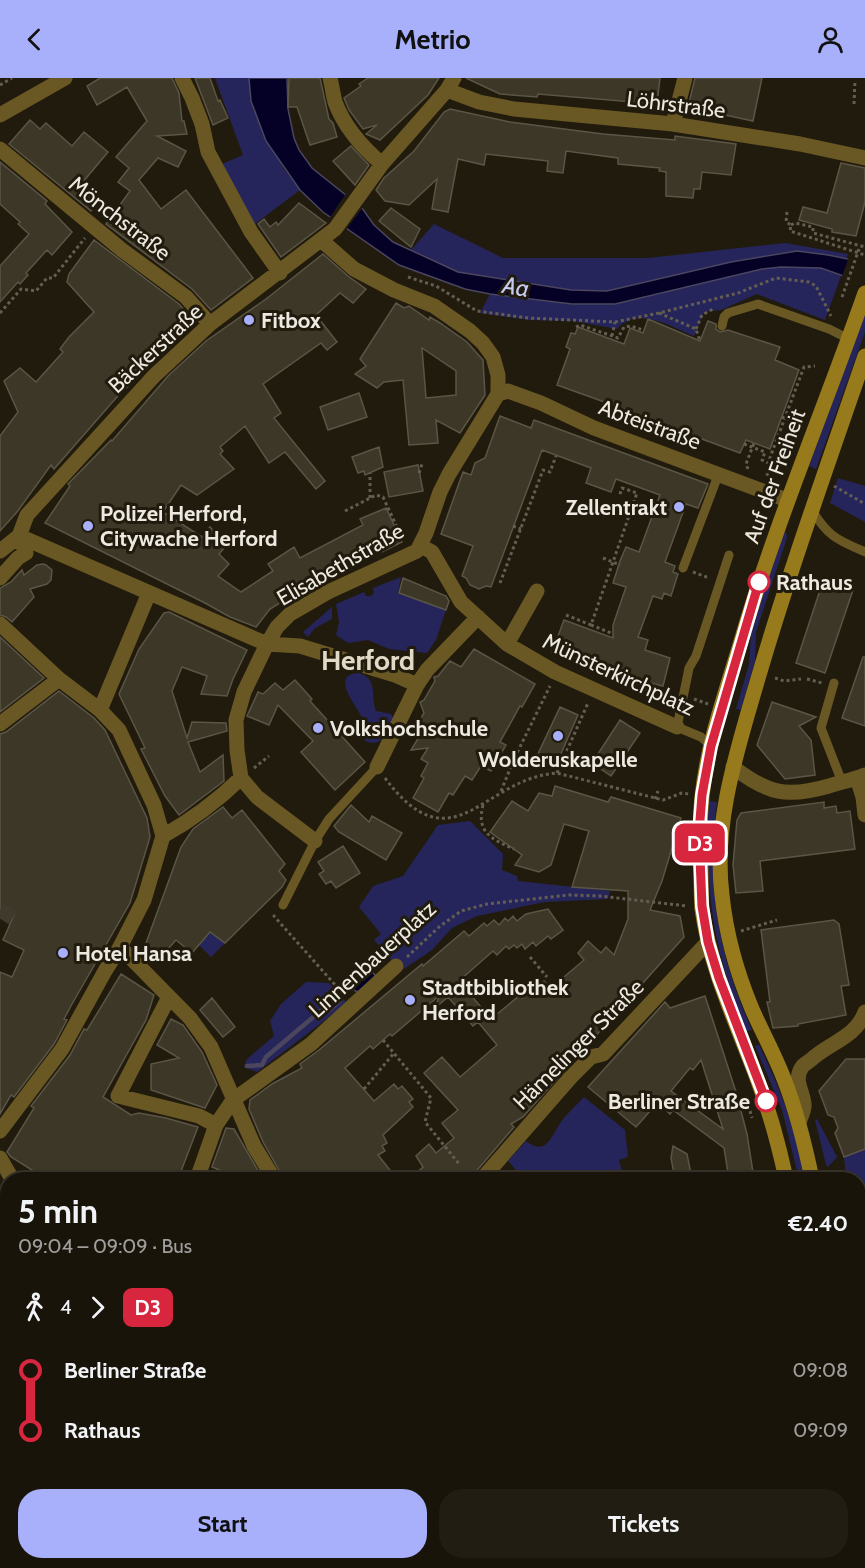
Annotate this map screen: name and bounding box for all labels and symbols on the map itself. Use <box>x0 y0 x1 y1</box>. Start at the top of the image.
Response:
street label: Löhrstraße <box>625 85 727 124</box>
street label: Mönchstraße <box>63 170 176 266</box>
water label: Aa <box>500 270 531 303</box>
street label: Bäckerstraße <box>103 298 208 399</box>
place label: Fitbox <box>261 307 321 334</box>
marker: Fitbox <box>242 313 256 327</box>
street label: Abteistraße <box>595 394 705 455</box>
street label: Auf der Freiheit <box>738 405 811 547</box>
place label: Zellentrakt <box>565 494 667 521</box>
place label: Polizei Herford, Citywache Herford <box>100 500 278 552</box>
marker: Zellentrakt <box>672 500 686 514</box>
street label: Elisabethstraße <box>272 517 409 612</box>
marker: Polizei Herford, Citywache Herford <box>81 519 95 533</box>
place label: Rathaus <box>776 569 852 596</box>
marker: Rathaus <box>748 571 770 593</box>
street label: Münsterkirchplatz <box>538 627 699 722</box>
district label: Herford <box>321 643 415 677</box>
place label: Volkshochschule <box>330 715 488 742</box>
marker: Volkshochschule <box>311 721 325 735</box>
marker: Wolderuskapelle <box>551 729 565 743</box>
place label: Wolderuskapelle <box>478 746 638 773</box>
line badge: D3 <box>673 824 727 862</box>
street label: Linnenbauerplatz <box>303 895 442 1024</box>
place label: Hotel Hansa <box>75 940 192 967</box>
marker: Hotel Hansa <box>56 946 70 960</box>
street label: Hämelinger Straße <box>507 973 649 1115</box>
place label: Stadtbibliothek Herford <box>422 974 569 1026</box>
marker: Stadtbibliothek Herford <box>403 993 417 1007</box>
place label: Berliner Straße <box>608 1088 750 1115</box>
marker: Berliner Straße <box>755 1090 777 1112</box>

